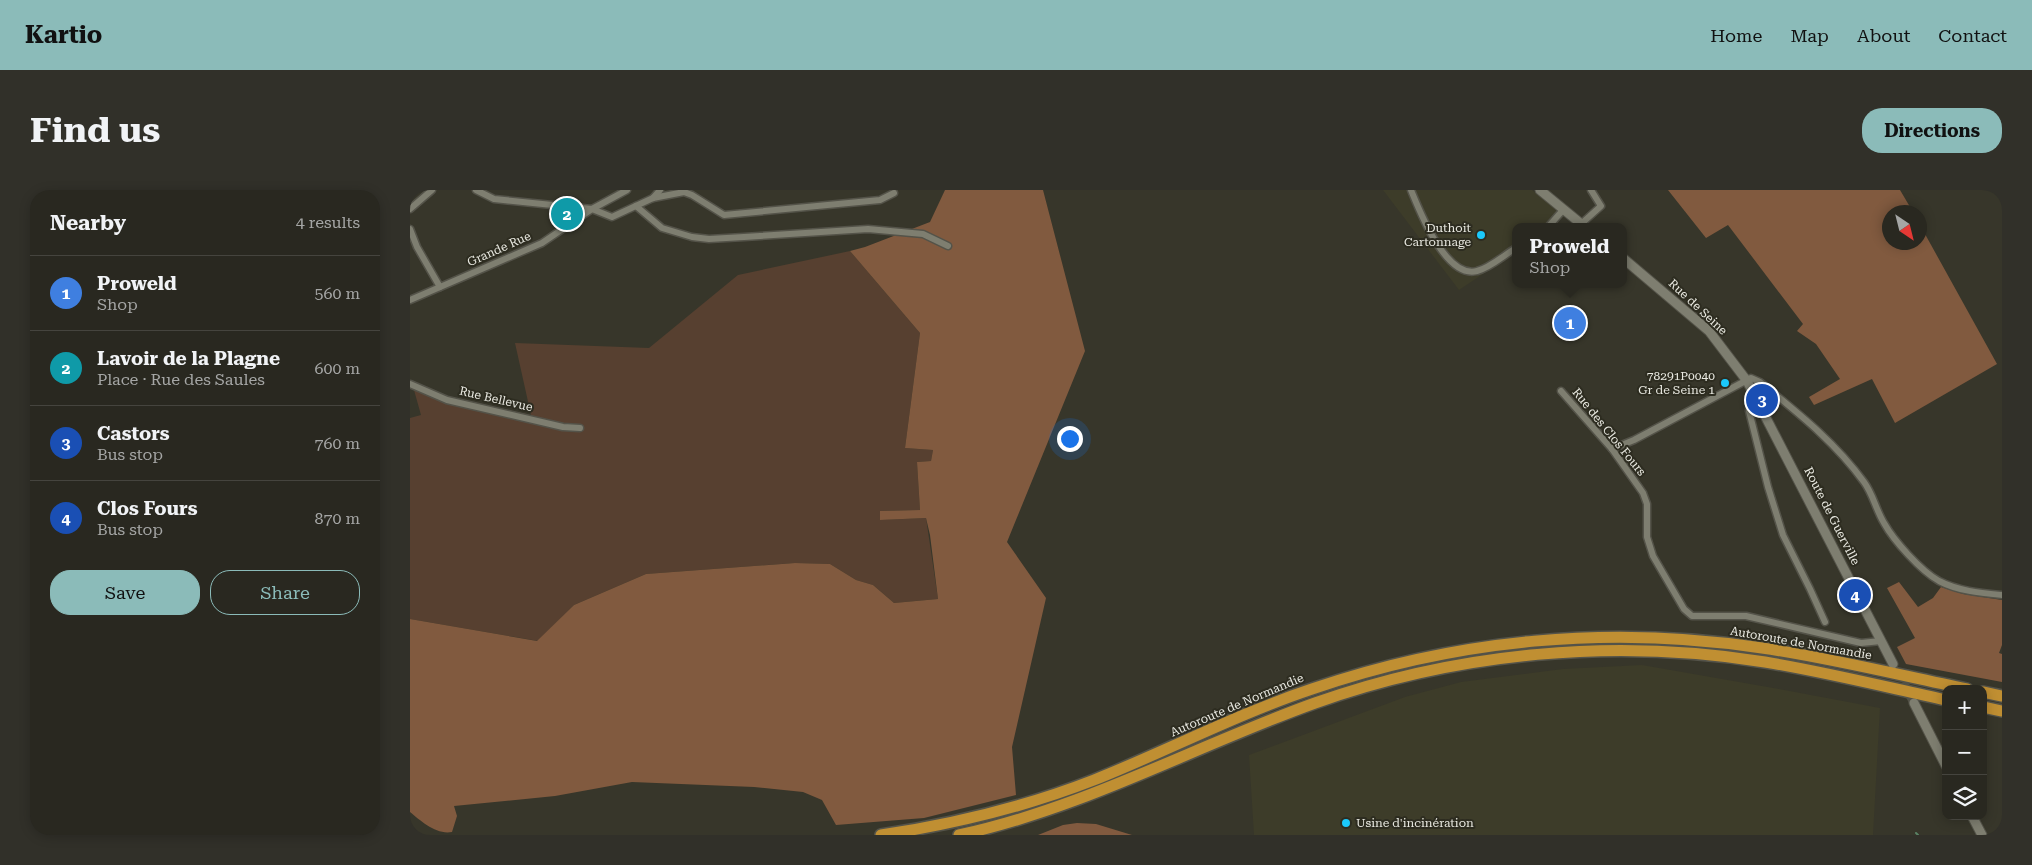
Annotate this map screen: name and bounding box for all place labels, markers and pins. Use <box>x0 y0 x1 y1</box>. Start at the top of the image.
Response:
pin: 2 <box>551 195 583 233</box>
place label: Duthoit Cartonnage <box>1404 221 1472 249</box>
marker: Duthoit Cartonnage <box>1475 229 1487 241</box>
pin: 1 <box>1554 304 1586 342</box>
place label: 78291P0040 Gr de Seine 1 <box>1638 369 1715 397</box>
marker: 78291P0040 Gr de Seine 1 <box>1719 377 1731 389</box>
pin: 3 <box>1746 381 1778 419</box>
pin: 4 <box>1839 576 1871 614</box>
place label: Usine d'incinération <box>1356 816 1474 830</box>
marker: Usine d'incinération <box>1340 817 1352 829</box>

